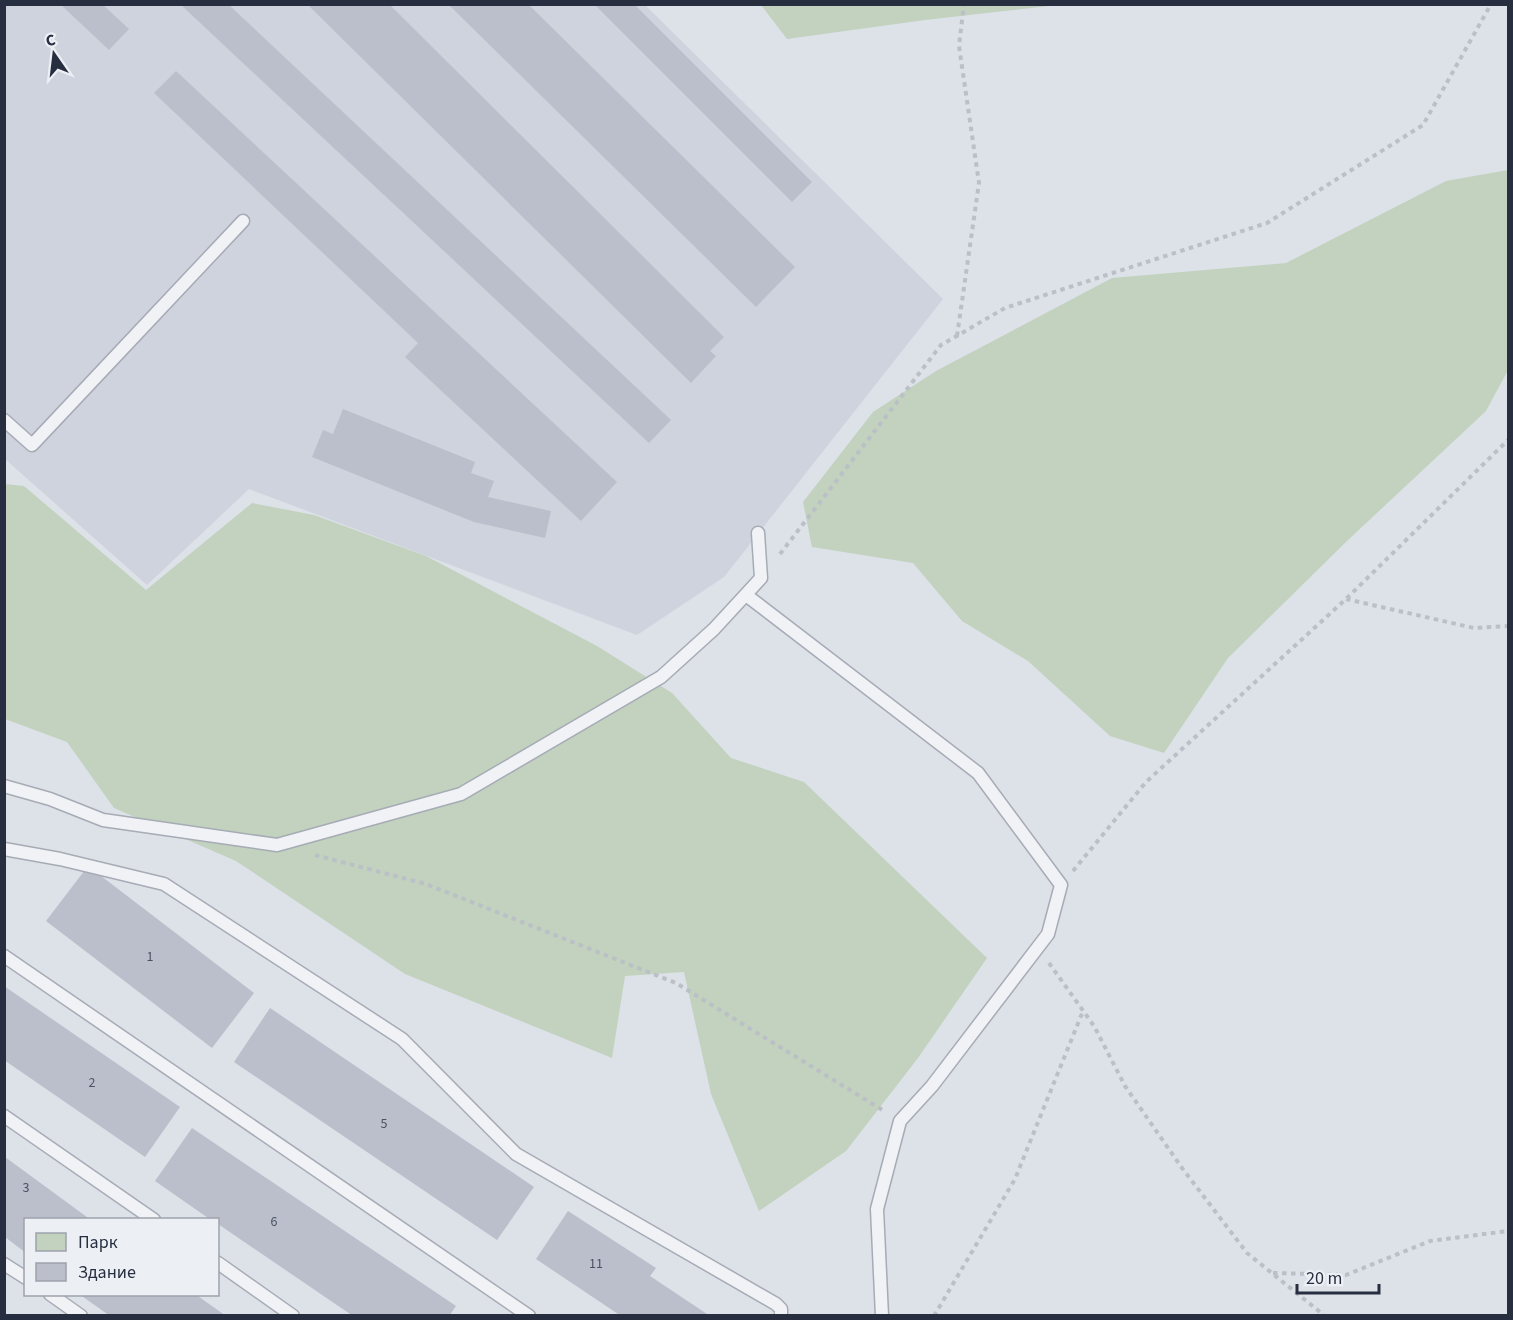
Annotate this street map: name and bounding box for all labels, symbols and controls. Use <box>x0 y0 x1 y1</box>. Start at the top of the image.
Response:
north arrow <box>24 24 84 84</box>
text: С <box>43 29 58 52</box>
house number: 1 <box>147 947 154 967</box>
house number: 2 <box>89 1073 96 1093</box>
house number: 5 <box>381 1114 388 1134</box>
house number: 3 <box>23 1178 30 1198</box>
house number: 6 <box>271 1212 278 1232</box>
legend <box>24 1218 219 1296</box>
text: Парк <box>78 1230 118 1255</box>
house number: 11 <box>589 1254 603 1274</box>
scale bar <box>1297 1257 1380 1295</box>
text: Здание <box>78 1260 136 1285</box>
text: 20 m <box>1306 1266 1342 1291</box>

